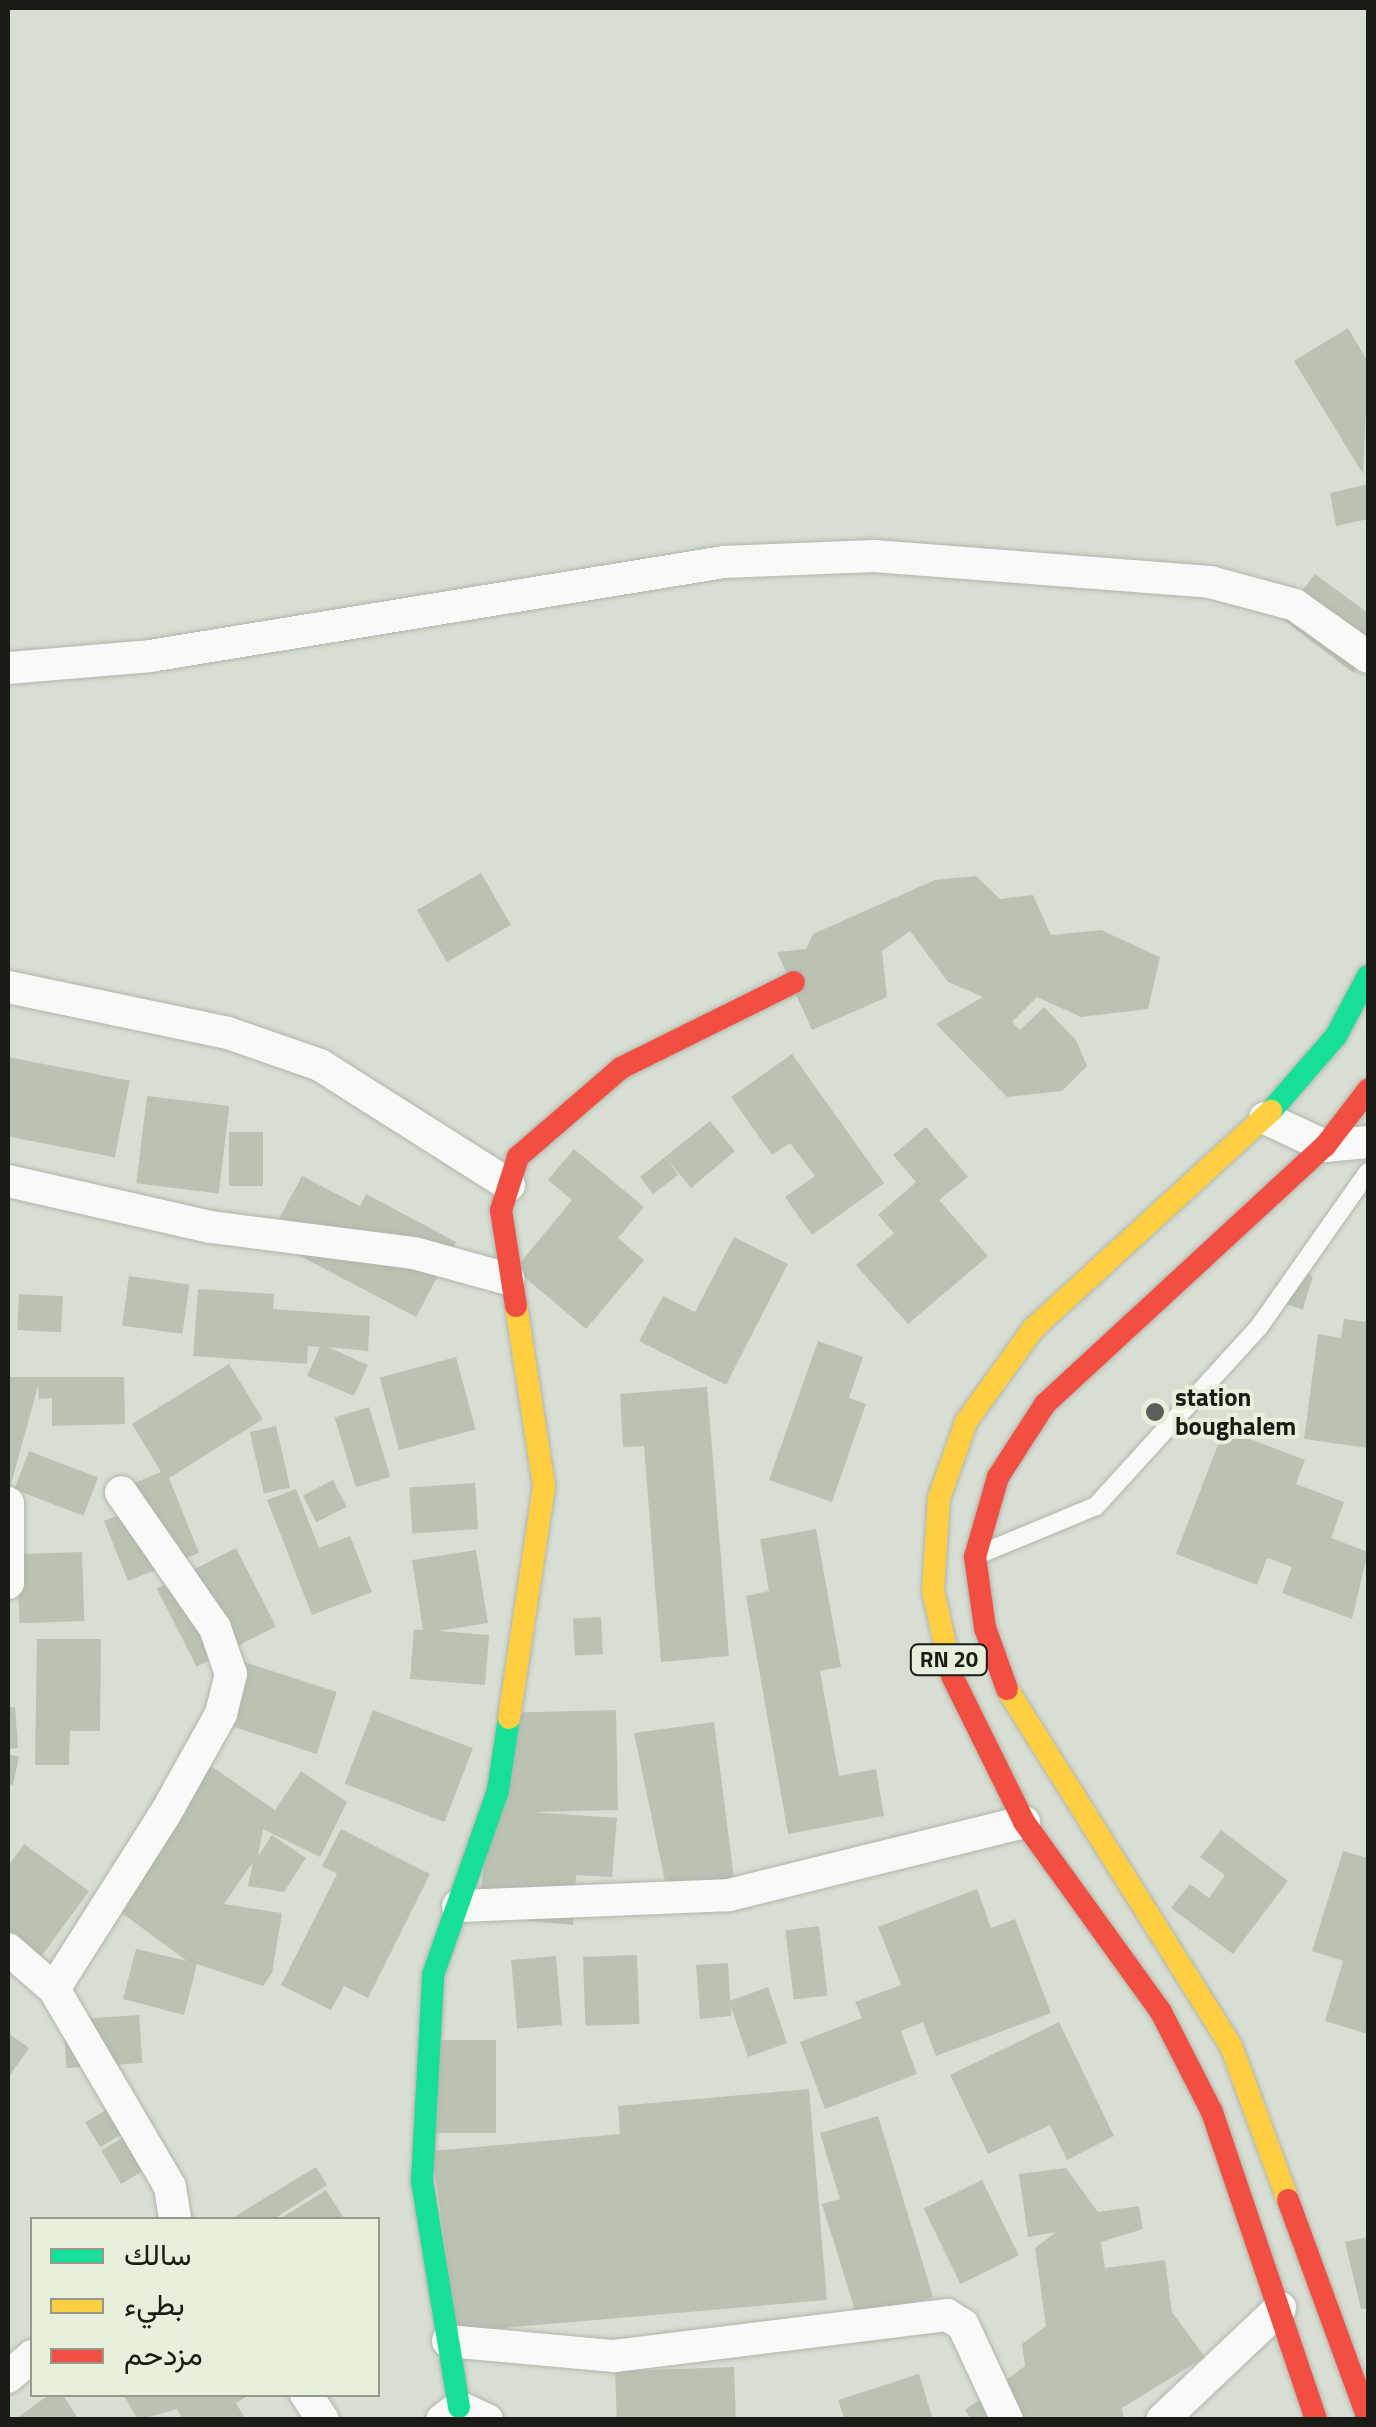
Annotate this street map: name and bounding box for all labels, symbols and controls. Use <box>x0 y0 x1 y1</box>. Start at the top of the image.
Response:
place label: station boughalem <box>1175 1383 1296 1442</box>
marker: station boughalem <box>1144 1401 1166 1423</box>
road number: RN 20 <box>909 1643 989 1677</box>
legend <box>30 2217 380 2397</box>
text: سالك <box>124 2231 191 2277</box>
text: بطيء <box>124 2281 185 2327</box>
text: مزدحم <box>124 2331 203 2377</box>

